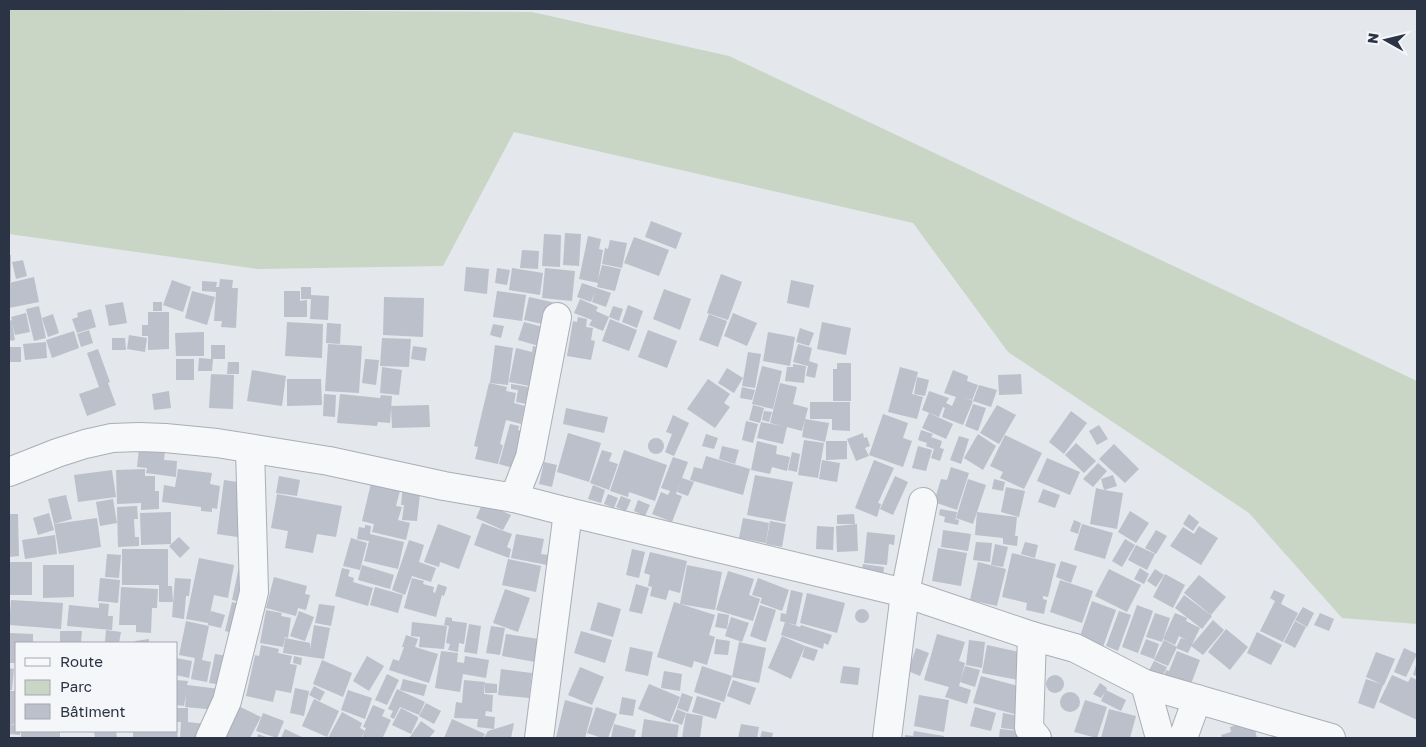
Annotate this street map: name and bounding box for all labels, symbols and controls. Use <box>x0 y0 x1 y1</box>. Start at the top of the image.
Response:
north arrow <box>1361 15 1411 65</box>
text: N <box>1363 32 1382 45</box>
legend <box>15 642 178 732</box>
text: Route <box>60 652 103 670</box>
text: Parc <box>60 677 92 695</box>
text: Bâtiment <box>60 702 125 720</box>

